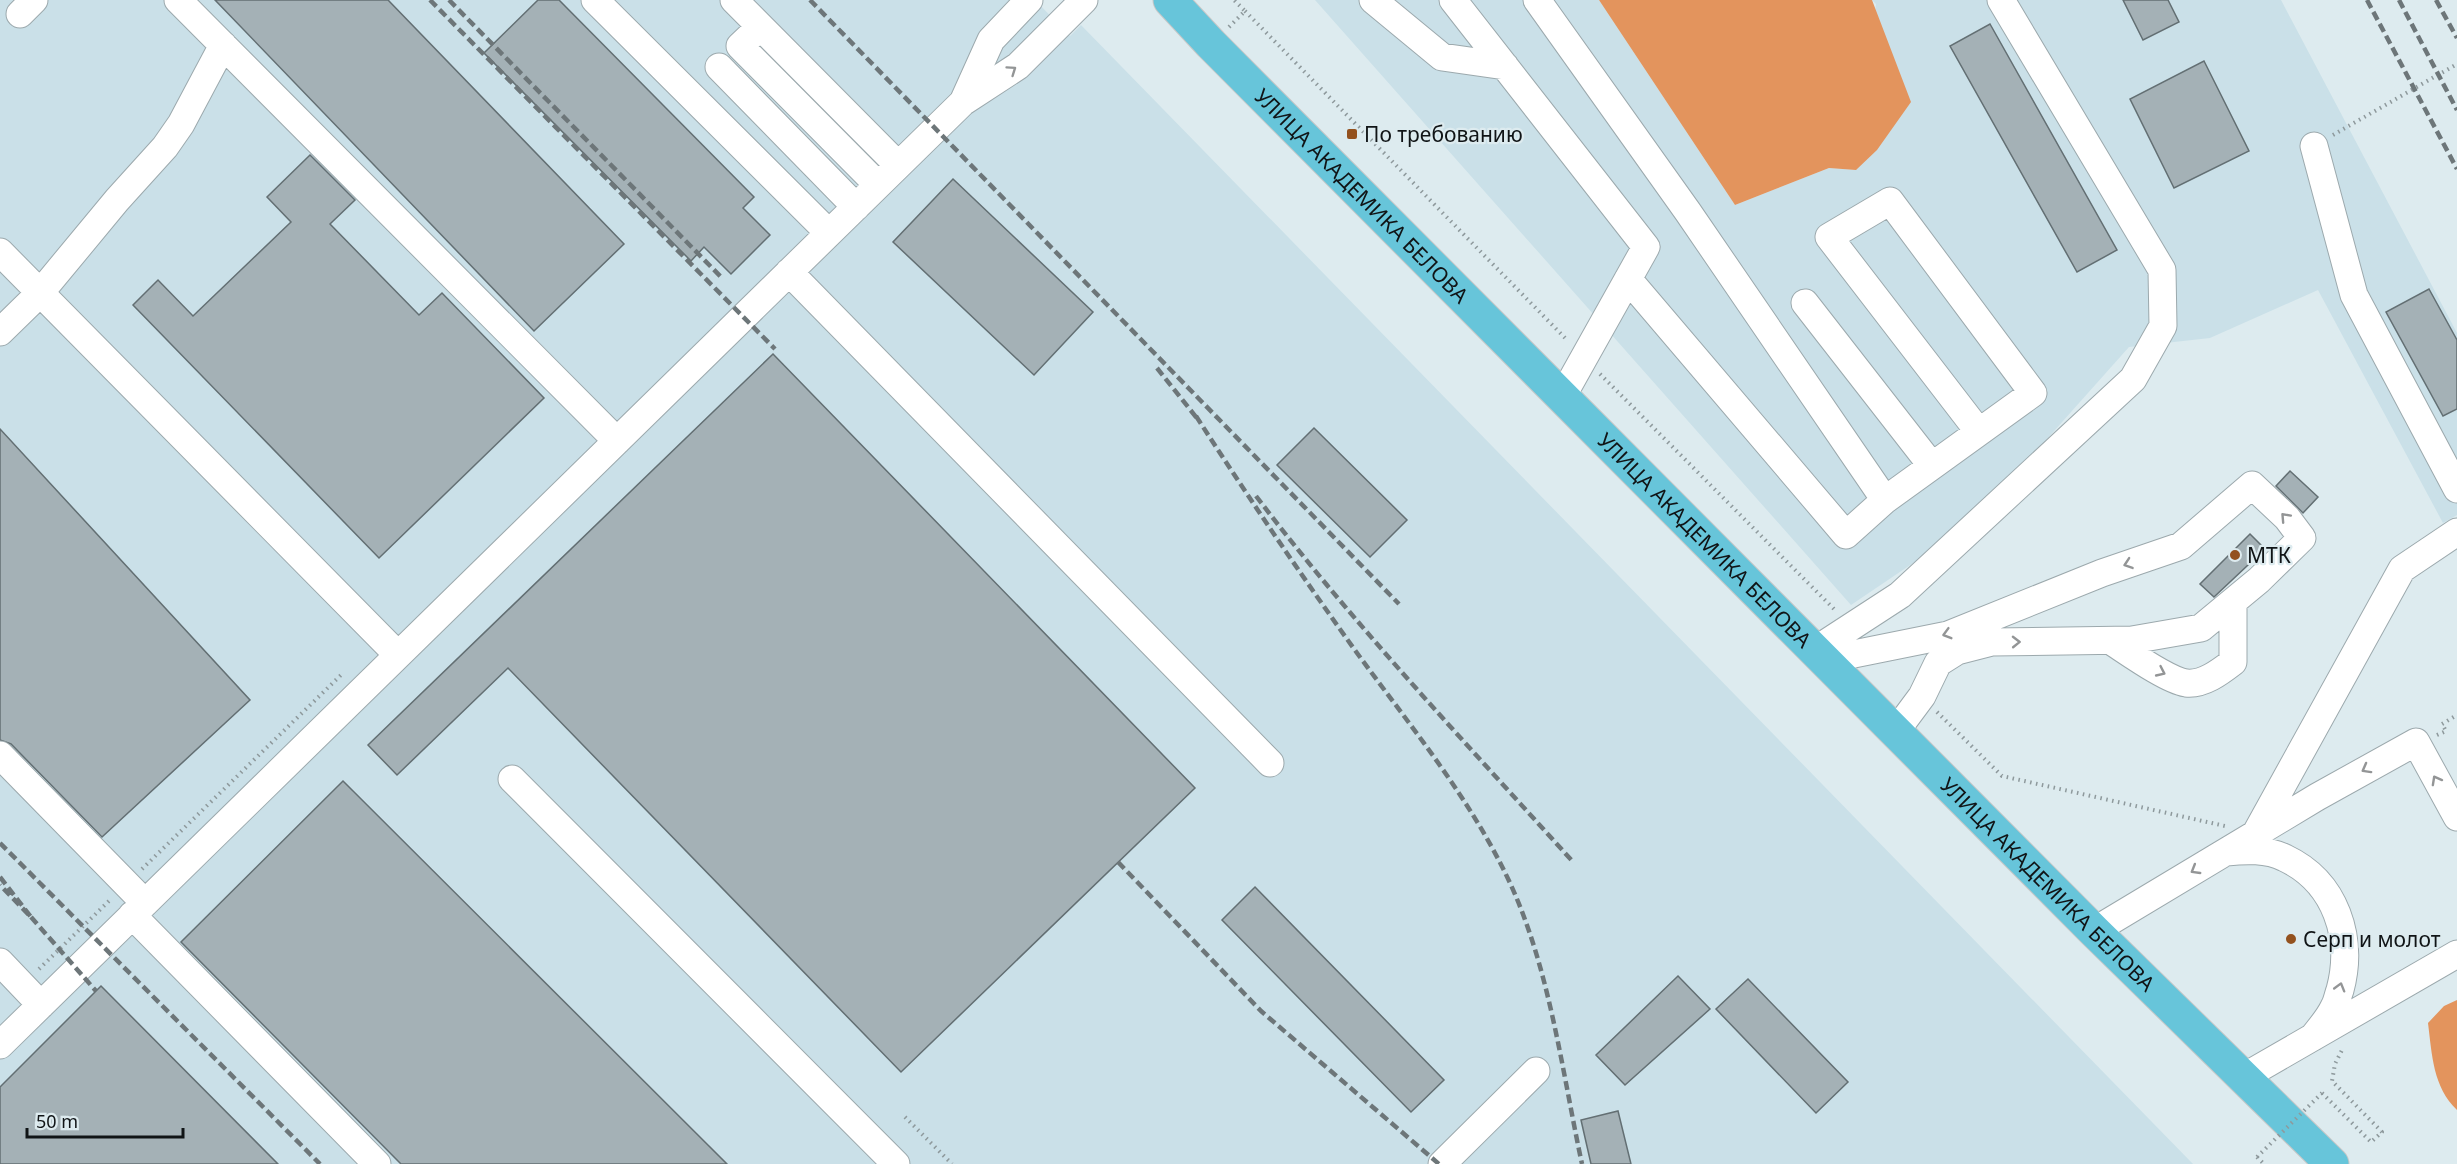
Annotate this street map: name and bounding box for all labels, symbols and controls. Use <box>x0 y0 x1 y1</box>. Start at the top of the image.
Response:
one-way arrow <box>1005 66 1016 77</box>
street label: УЛИЦА АКАДЕМИКА БЕЛОВА <box>1249 82 1475 309</box>
place label: По требованию <box>1364 120 1523 148</box>
marker: По требованию <box>1345 127 1359 141</box>
street label: УЛИЦА АКАДЕМИКА БЕЛОВА <box>1592 427 1818 654</box>
one-way arrow <box>2281 513 2292 524</box>
place label: МТК <box>2247 541 2291 569</box>
marker: МТК <box>2228 548 2242 562</box>
one-way arrow <box>2124 557 2134 569</box>
one-way arrow <box>1942 627 1953 639</box>
one-way arrow <box>2012 636 2021 648</box>
one-way arrow <box>2154 664 2165 676</box>
one-way arrow <box>2362 762 2373 773</box>
street label: УЛИЦА АКАДЕМИКА БЕЛОВА <box>1935 771 2162 998</box>
one-way arrow <box>2432 775 2443 786</box>
one-way arrow <box>2191 863 2201 874</box>
place label: Серп и молот <box>2303 925 2441 953</box>
marker: Серп и молот <box>2284 932 2298 946</box>
one-way arrow <box>2333 982 2346 992</box>
scale bar <box>27 1101 183 1139</box>
text: 50 m <box>36 1109 78 1133</box>

